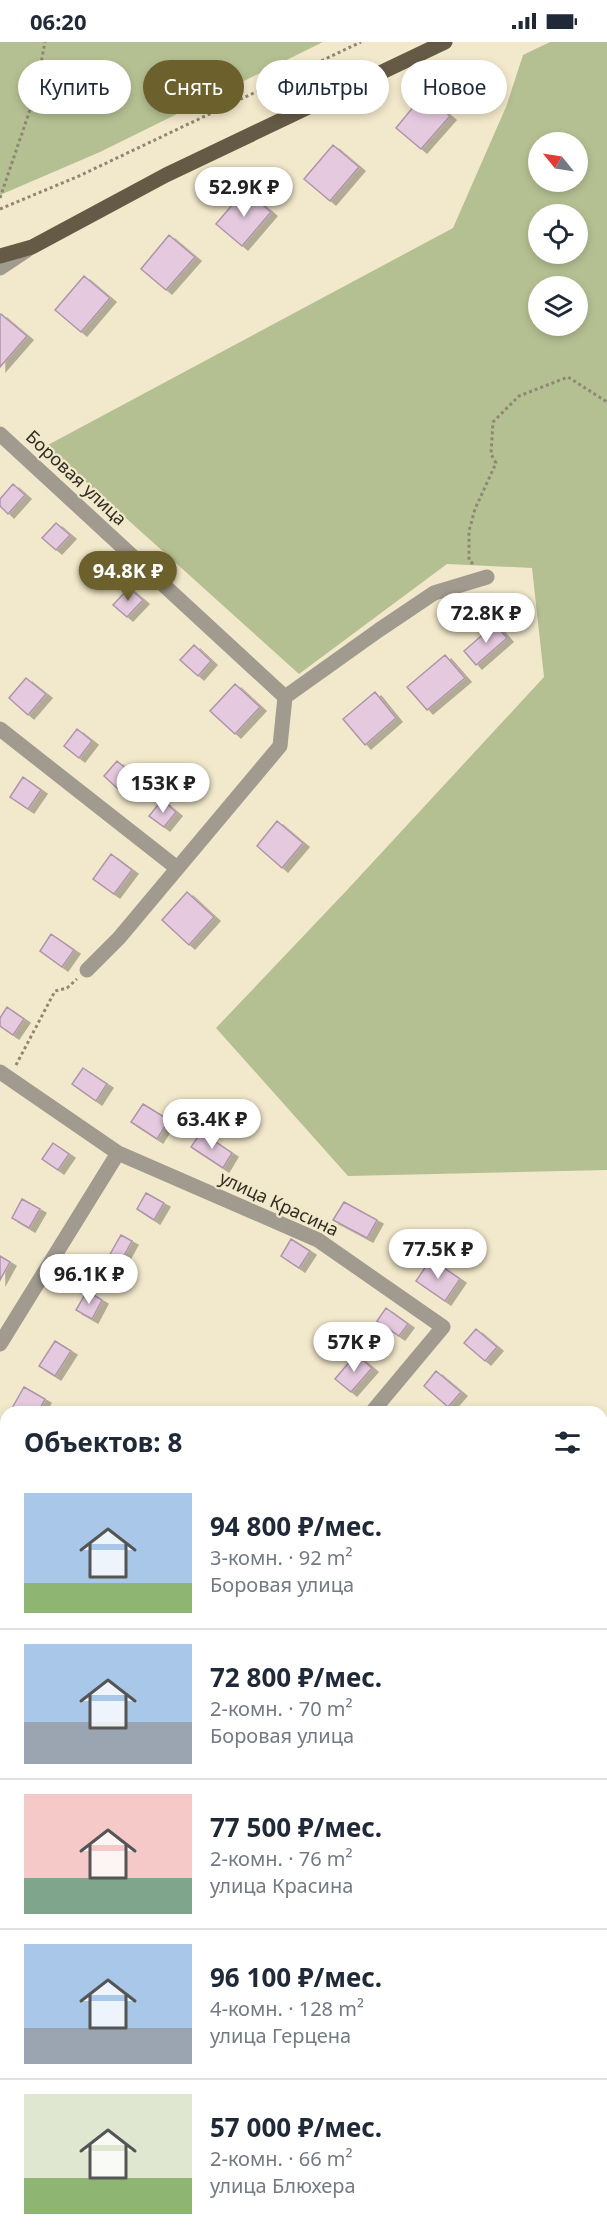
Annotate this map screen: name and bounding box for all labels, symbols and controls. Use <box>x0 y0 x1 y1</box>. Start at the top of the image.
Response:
text: 06:20 <box>30 6 87 36</box>
chip: Купить <box>18 60 131 114</box>
chip: Снять <box>143 60 244 114</box>
chip: Фильтры <box>256 60 389 114</box>
chip: Новое <box>401 60 507 114</box>
north arrow <box>528 132 588 192</box>
map controls <box>528 132 588 336</box>
pin: 52.9K ₽ <box>189 167 299 218</box>
text: 52.9K ₽ <box>209 173 279 200</box>
button: locate <box>528 204 588 264</box>
button: layers <box>528 276 588 336</box>
street label: Боровая улица <box>21 424 132 530</box>
pin: 94.8K ₽ <box>73 551 183 602</box>
text: 94.8K ₽ <box>93 557 163 584</box>
pin: 72.8K ₽ <box>431 593 541 644</box>
text: 72.8K ₽ <box>451 599 521 626</box>
pin: 153K ₽ <box>114 763 212 814</box>
text: 153K ₽ <box>131 769 195 796</box>
pin: 63.4K ₽ <box>157 1099 267 1150</box>
text: 63.4K ₽ <box>177 1105 247 1132</box>
street label: улица Красина <box>216 1165 343 1241</box>
pin: 77.5K ₽ <box>383 1229 493 1280</box>
text: 77.5K ₽ <box>403 1235 473 1262</box>
pin: 96.1K ₽ <box>34 1254 144 1305</box>
text: 96.1K ₽ <box>54 1260 124 1287</box>
pin: 57K ₽ <box>312 1322 396 1373</box>
text: 57K ₽ <box>327 1328 381 1355</box>
text: Объектов: 8 <box>24 1424 182 1460</box>
icon: filters <box>551 1426 584 1459</box>
text: 94 800 ₽/мес. <box>210 1508 382 1544</box>
icon: home <box>72 1517 144 1589</box>
text: 3-комн. · 92 m² <box>210 1544 353 1571</box>
text: Боровая улица <box>210 1571 354 1598</box>
text: 72 800 ₽/мес. <box>210 1659 382 1695</box>
icon: home <box>72 1668 144 1740</box>
text: 2-комн. · 70 m² <box>210 1695 353 1722</box>
text: Боровая улица <box>210 1722 354 1749</box>
text: 77 500 ₽/мес. <box>210 1809 382 1845</box>
icon: home <box>72 1818 144 1890</box>
text: 2-комн. · 76 m² <box>210 1845 353 1872</box>
text: улица Красина <box>210 1872 353 1899</box>
text: 96 100 ₽/мес. <box>210 1959 382 1995</box>
icon: home <box>72 1968 144 2040</box>
text: 4-комн. · 128 m² <box>210 1995 364 2022</box>
text: улица Герцена <box>210 2022 351 2049</box>
text: 57 000 ₽/мес. <box>210 2109 382 2145</box>
icon: home <box>72 2118 144 2190</box>
text: 2-комн. · 66 m² <box>210 2145 353 2172</box>
text: улица Блюхера <box>210 2172 356 2199</box>

